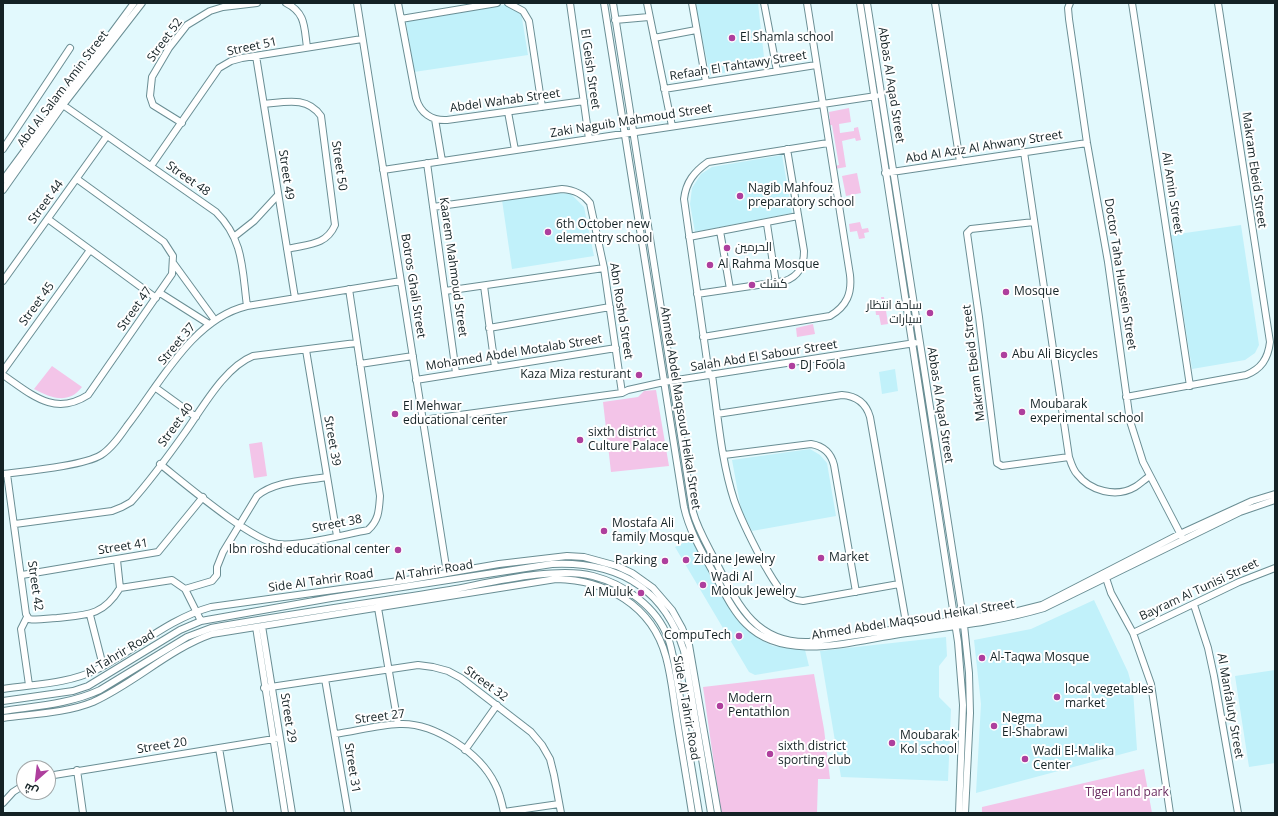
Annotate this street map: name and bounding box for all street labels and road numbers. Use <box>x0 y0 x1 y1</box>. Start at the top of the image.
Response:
street label: Street 52 <box>144 15 186 65</box>
street label: Abbas Al Aqad Street <box>875 26 907 144</box>
street label: Abd Al Salam Amin Street <box>15 28 111 150</box>
street label: El Geish Street <box>577 28 603 110</box>
street label: Street 51 <box>226 35 278 59</box>
street label: Refaah El Tahtawy Street <box>669 48 807 84</box>
street label: Abdel Wahab Street <box>449 86 561 116</box>
street label: Zaki Naguib Mahmoud Street <box>549 101 713 141</box>
street label: Makram Ebeid Street <box>1239 111 1269 229</box>
street label: Abd Al Aziz Al Ahwany Street <box>904 127 1064 167</box>
street label: Street 50 <box>328 140 350 192</box>
street label: Street 49 <box>275 149 297 201</box>
street label: Ali Amin Street <box>1158 151 1186 235</box>
street label: Street 48 <box>163 159 213 199</box>
street label: Street 44 <box>25 177 67 227</box>
street label: Kaarem Mahmoud Street <box>436 196 470 338</box>
street label: Doctor Taha Hussein Street <box>1101 197 1139 351</box>
street label: Botros Ghali Street <box>398 233 428 339</box>
street label: Abn Roshd Street <box>606 262 636 360</box>
street label: Street 45 <box>16 279 58 329</box>
street label: Street 47 <box>115 284 155 334</box>
street label: Makram Ebeid Street <box>960 304 988 422</box>
street label: Ahmed Abdel Maqsoud Heikal Street <box>657 306 703 510</box>
street label: Street 37 <box>155 320 199 368</box>
street label: Mohamed Abdel Motalab Street <box>425 332 603 374</box>
street label: Salah Abd El Sabour Street <box>690 337 838 375</box>
street label: Abbas Al Aqad Street <box>924 346 956 464</box>
street label: Street 40 <box>155 400 197 450</box>
street label: Street 39 <box>321 415 343 467</box>
street label: Street 38 <box>311 512 363 536</box>
street label: Street 41 <box>97 536 149 558</box>
street label: Bayram Al Tunisi Street <box>1137 556 1261 624</box>
street label: Al Tahrir Road <box>394 558 474 584</box>
street label: Street 42 <box>24 560 46 612</box>
street label: Side Al Tahrir Road <box>268 567 374 595</box>
street label: Ahmed Abdel Maqsoud Heikal Street <box>811 597 1015 643</box>
street label: Al Tahrir Road <box>82 627 158 681</box>
street label: Al Manfaluty Street <box>1214 652 1246 760</box>
street label: Side Al Tahrir Road <box>670 655 702 761</box>
street label: Street 32 <box>461 663 511 705</box>
street label: Street 29 <box>277 692 299 744</box>
street label: Street 27 <box>354 707 406 727</box>
street label: Street 20 <box>136 735 188 757</box>
street label: Street 31 <box>341 742 363 794</box>

